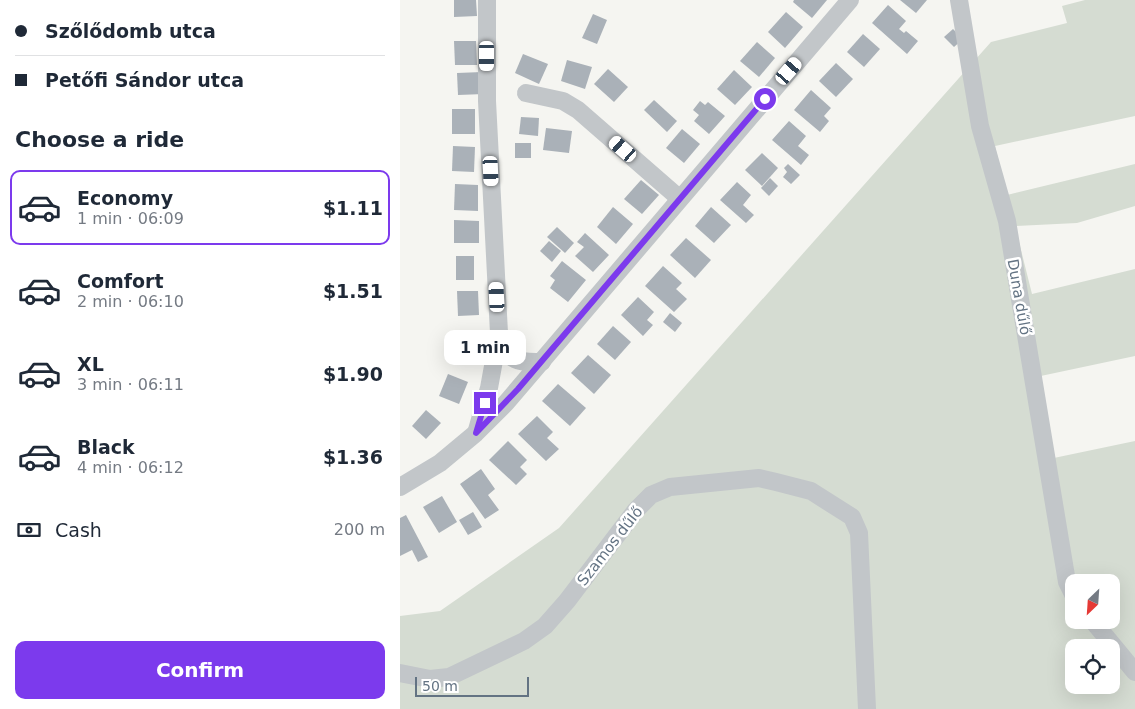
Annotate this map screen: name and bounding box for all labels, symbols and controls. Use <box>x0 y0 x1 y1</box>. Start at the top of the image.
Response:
text: Szőlődomb utca <box>45 20 216 42</box>
car <box>479 41 494 71</box>
car <box>773 55 804 87</box>
text: Petőfi Sándor utca <box>45 69 244 91</box>
route start <box>754 88 776 110</box>
text: Choose a ride <box>15 127 184 152</box>
car <box>606 133 639 165</box>
car <box>482 156 499 186</box>
icon: car <box>17 185 62 230</box>
text: Economy <box>77 187 173 209</box>
text: $1.11 <box>323 197 383 219</box>
text: 1 min · 06:09 <box>77 209 184 228</box>
street label: Duna dűlő <box>1003 258 1035 336</box>
icon: car <box>17 268 62 313</box>
text: Comfort <box>77 270 164 292</box>
text: $1.51 <box>323 280 383 302</box>
car <box>488 282 505 312</box>
text: 2 min · 06:10 <box>77 292 184 311</box>
callout: 1 min <box>444 330 526 366</box>
text: 1 min <box>460 338 510 357</box>
icon: car <box>17 351 62 396</box>
text: XL <box>77 353 104 375</box>
text: $1.90 <box>323 363 383 385</box>
text: 3 min · 06:11 <box>77 375 184 394</box>
route end <box>474 392 496 414</box>
icon: car <box>17 434 62 479</box>
text: Black <box>77 436 135 458</box>
text: $1.36 <box>323 446 383 468</box>
text: 4 min · 06:12 <box>77 458 184 477</box>
street label: Szamos dűlő <box>574 503 646 589</box>
icon: cash <box>15 516 43 544</box>
text: Cash <box>55 519 102 541</box>
text: 200 m <box>334 520 385 539</box>
north arrow <box>1065 574 1120 629</box>
map controls <box>1065 574 1120 694</box>
button: locate <box>1065 639 1120 694</box>
button: Confirm <box>15 641 385 699</box>
scale bar <box>415 674 529 697</box>
text: 50 m <box>422 678 458 694</box>

